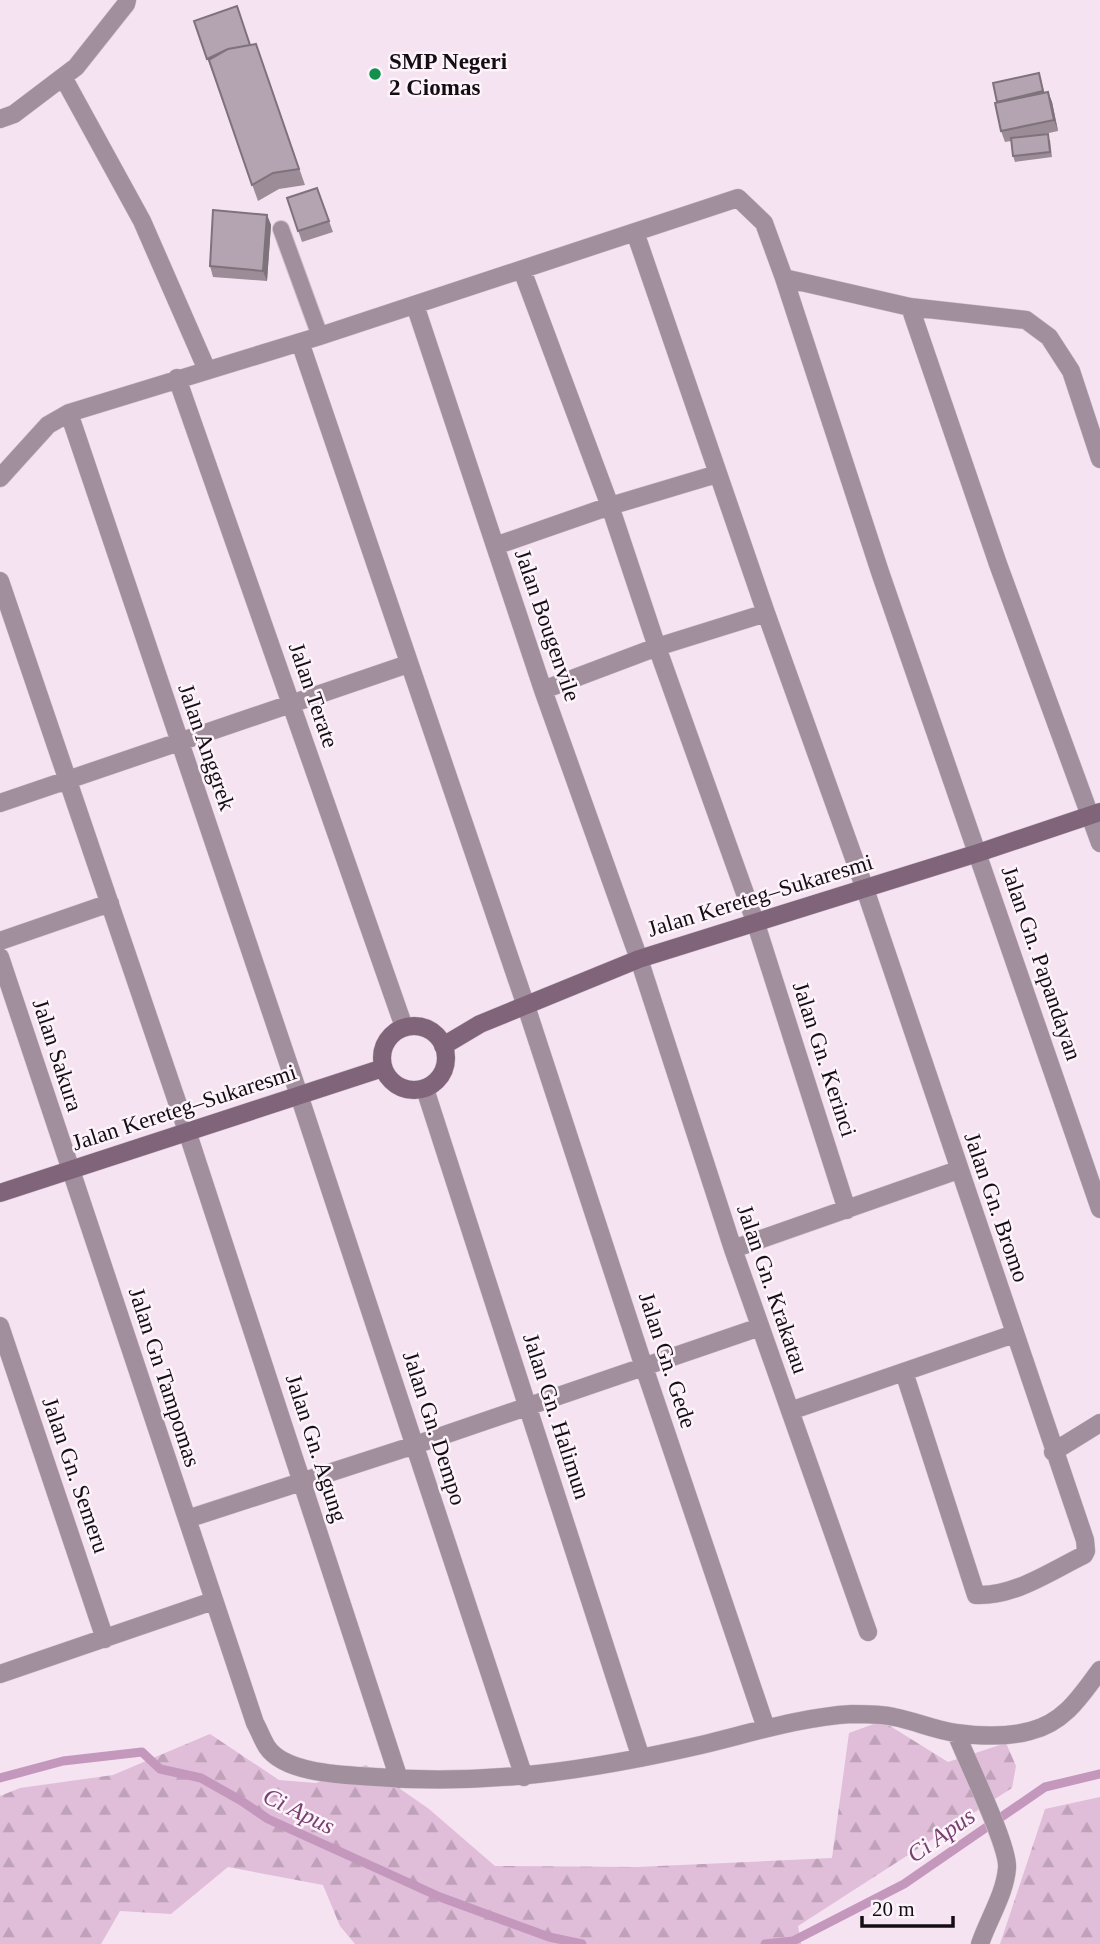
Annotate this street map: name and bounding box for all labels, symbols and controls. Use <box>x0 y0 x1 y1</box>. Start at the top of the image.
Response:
place label: SMP Negeri 2 Ciomas <box>389 49 508 100</box>
marker: SMP Negeri 2 Ciomas <box>367 66 383 82</box>
street label: Jalan Bougenvile <box>510 546 585 704</box>
street label: Jalan Terate <box>284 639 343 751</box>
street label: Jalan Anggrek <box>173 681 240 814</box>
street label: Jalan Kereteg–Sukaresmi <box>644 849 876 942</box>
street label: Jalan Gn. Papandayan <box>997 863 1087 1064</box>
street label: Jalan Gn. Kerinci <box>788 978 861 1140</box>
street label: Jalan Sakura <box>28 996 87 1115</box>
street label: Jalan Kereteg–Sukaresmi <box>69 1059 299 1156</box>
street label: Jalan Gn. Bromo <box>959 1129 1034 1285</box>
street label: Jalan Gn. Krakatau <box>732 1201 813 1377</box>
street label: Jalan Gn Tampomas <box>124 1284 205 1470</box>
street label: Jalan Gn. Gede <box>634 1289 701 1431</box>
street label: Jalan Gn. Halimun <box>518 1330 595 1503</box>
street label: Jalan Gn. Dempo <box>398 1348 471 1508</box>
street label: Jalan Gn. Agung <box>281 1371 352 1526</box>
street label: Jalan Gn. Semeru <box>37 1394 114 1557</box>
water label: Ci Apus <box>259 1783 339 1839</box>
water label: Ci Apus <box>902 1802 980 1868</box>
scale bar <box>862 1884 953 1928</box>
text: 20 m <box>872 1897 915 1921</box>

